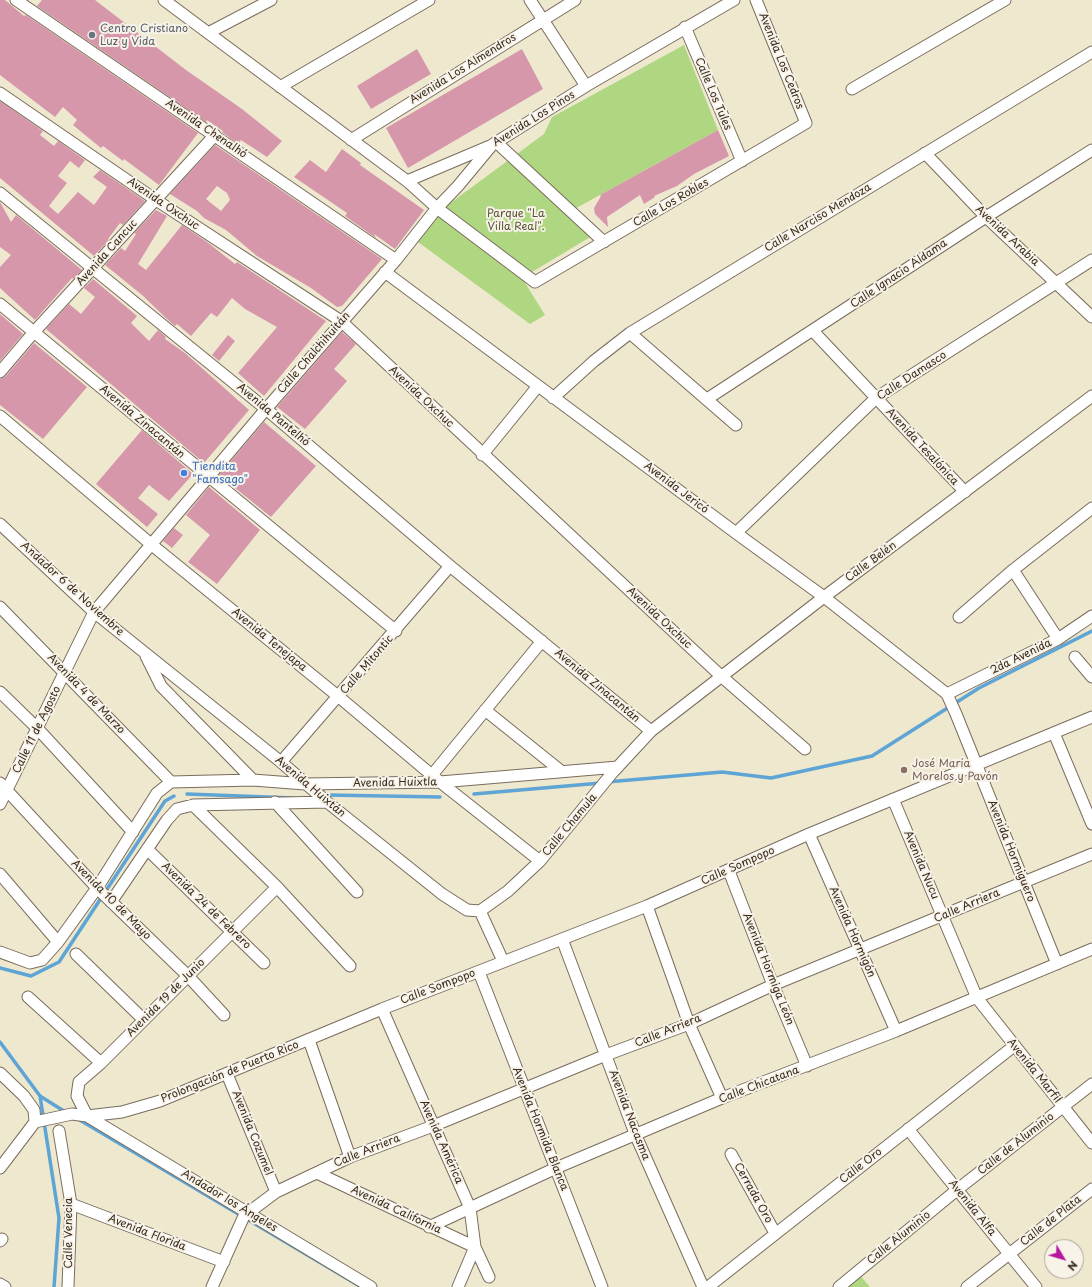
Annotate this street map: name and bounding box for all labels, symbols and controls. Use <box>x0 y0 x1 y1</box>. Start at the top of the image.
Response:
street label: Avenida Los Cedros <box>756 11 806 111</box>
place label: Centro Cristiano Luz y Vida <box>100 22 188 48</box>
marker: Centro Cristiano Luz y Vida <box>87 30 97 40</box>
street label: Avenida Los Almendros <box>407 31 519 107</box>
street label: Calle Los Tules <box>692 56 734 132</box>
street label: Avenida Los Pinos <box>490 88 578 150</box>
street label: Avenida Chenalhó <box>163 97 249 161</box>
street label: Avenida Oxchuc <box>124 175 202 233</box>
street label: Calle Los Robles <box>631 176 711 230</box>
street label: Calle Narciso Mendoza <box>762 181 874 255</box>
street label: Avenida Arabia <box>972 203 1042 269</box>
park label: Parque "La Villa Real". <box>487 207 545 233</box>
street label: Avenida Cancuc <box>74 217 140 289</box>
street label: Calle Ignacio Aldama <box>848 237 950 311</box>
street label: Calle Chalchihuitán <box>275 310 353 396</box>
street label: Calle Damasco <box>875 349 949 403</box>
street label: Avenida Oxchuc <box>386 363 456 431</box>
street label: Avenida Pantelhó <box>234 381 312 449</box>
street label: Avenida Zinacantán <box>97 382 187 462</box>
street label: Avenida Tesalónica <box>883 406 961 488</box>
street label: Avenida Jericó <box>641 459 711 517</box>
place label: Tiendita "Famsago" <box>192 460 248 486</box>
marker: Tiendita "Famsago" <box>179 468 189 478</box>
street label: Andador 6 de Noviembre <box>18 539 126 639</box>
street label: Calle Belén <box>843 539 899 585</box>
street label: Avenida Oxchuc <box>624 584 694 652</box>
street label: Avenida Tenejapa <box>229 606 309 674</box>
street label: Calle Mitontic <box>338 633 396 697</box>
street label: 2da Avenida <box>988 637 1054 677</box>
street label: Avenida Zinacantán <box>552 646 642 726</box>
street label: Avenida 4 de Marzo <box>44 651 128 737</box>
street label: Calle 11 de Agosto <box>10 684 64 776</box>
street label: Avenida Huixtán <box>272 754 348 820</box>
place label: José Maria Morelos y Pavón <box>912 757 998 783</box>
marker: José Maria Morelos y Pavón <box>899 765 909 775</box>
street label: Avenida Huixtla <box>353 776 437 790</box>
street label: Calle Chamula <box>540 791 600 859</box>
street label: Avenida Hormiguero <box>985 798 1037 904</box>
street label: Avenida Nucu <box>901 829 941 901</box>
street label: Calle Sompopo <box>699 844 777 888</box>
street label: Avenida 10 de Mayo <box>68 857 154 943</box>
street label: Avenida 24 de Febrero <box>159 860 253 952</box>
street label: Avenida Hormigón <box>826 885 878 979</box>
street label: Calle Arriera <box>932 886 1002 926</box>
street label: Avenida Hormiga León <box>739 911 797 1027</box>
street label: Avenida 19 de Junio <box>124 956 208 1040</box>
street label: Calle Sompopo <box>399 967 477 1007</box>
street label: Calle Arriera <box>633 1012 703 1050</box>
street label: Avenida Marfil <box>1004 1036 1064 1106</box>
street label: Prolongación de Puerto Rico <box>159 1038 301 1106</box>
street label: Calle Chicatana <box>717 1064 801 1106</box>
street label: Avenida Hormida Blanca <box>509 1065 571 1193</box>
street label: Avenida Nacasma <box>606 1068 652 1162</box>
street label: Avenida Cozumel <box>229 1089 275 1177</box>
street label: Avenida América <box>417 1098 465 1186</box>
street label: Calle de Aluminio <box>975 1110 1057 1178</box>
street label: Calle Arriera <box>332 1132 402 1170</box>
street label: Calle Oro <box>837 1145 885 1187</box>
street label: Cerrada Oro <box>731 1160 775 1226</box>
street label: Andador los Ángeles <box>179 1167 279 1235</box>
street label: Avenida Alfa <box>945 1177 999 1239</box>
street label: Avenida California <box>349 1183 443 1237</box>
street label: Calle de Plata <box>1018 1193 1084 1249</box>
street label: Calle Venecia <box>62 1197 76 1269</box>
street label: Calle Aluminio <box>865 1209 933 1267</box>
street label: Avenida Florida <box>106 1212 188 1254</box>
north arrow <box>1044 1239 1084 1279</box>
text: N <box>1064 1257 1082 1275</box>

